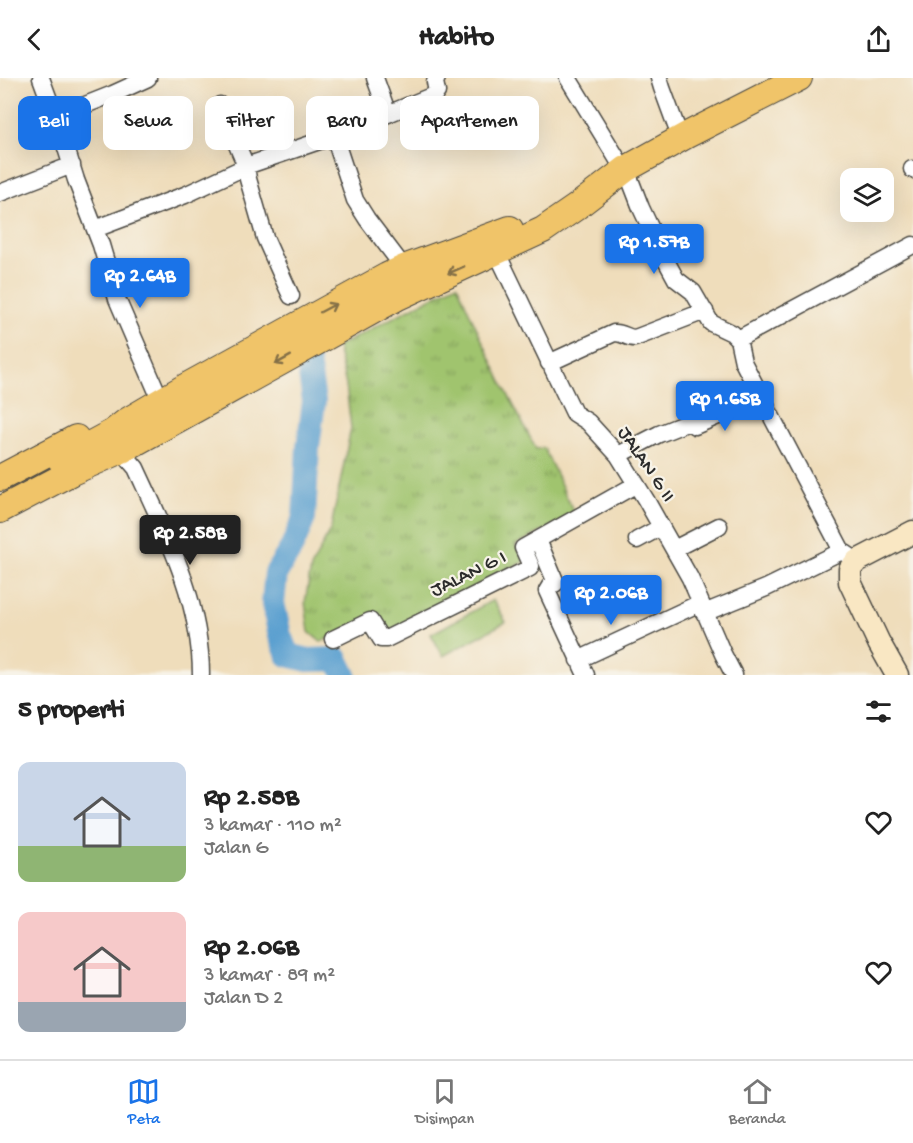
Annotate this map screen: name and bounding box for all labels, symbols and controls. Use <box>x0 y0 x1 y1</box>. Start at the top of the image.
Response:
icon: back <box>18 23 51 56</box>
text: Habito <box>419 23 494 55</box>
icon: share <box>862 23 895 56</box>
chip: Beli <box>18 96 91 150</box>
chip: Sewa <box>103 96 193 150</box>
chip: Filter <box>205 96 294 150</box>
chip: Baru <box>306 96 388 150</box>
chip: Apartemen <box>400 96 539 150</box>
map controls <box>840 168 894 222</box>
button: layers <box>840 168 894 222</box>
pin: Rp 1.57B <box>592 224 716 275</box>
text: Rp 1.57B <box>619 232 689 255</box>
pin: Rp 2.64B <box>78 258 202 309</box>
one-way arrow <box>447 265 466 276</box>
text: Rp 2.64B <box>105 266 175 289</box>
one-way arrow <box>319 302 336 314</box>
one-way arrow <box>275 354 292 366</box>
pin: Rp 1.65B <box>663 381 787 432</box>
text: Rp 1.65B <box>690 389 760 412</box>
street label: JALAN G II <box>611 423 679 507</box>
pin: Rp 2.58B <box>128 515 252 566</box>
text: Rp 2.58B <box>154 523 226 546</box>
street label: JALAN G I <box>427 547 511 603</box>
pin: Rp 2.06B <box>549 575 673 626</box>
text: Rp 2.06B <box>575 583 647 606</box>
icon: filters <box>862 695 895 728</box>
text: 5 properti <box>18 696 125 727</box>
text: Rp 2.58B <box>204 784 299 815</box>
icon: home <box>66 786 138 858</box>
icon: heart <box>862 806 895 839</box>
text: 3 kamar · 110 m² <box>204 815 342 838</box>
text: Jalan G <box>204 838 268 861</box>
text: Rp 2.06B <box>204 934 299 965</box>
icon: home <box>66 936 138 1008</box>
icon: heart <box>862 956 895 989</box>
text: 3 kamar · 89 m² <box>204 965 335 988</box>
text: Jalan D 2 <box>204 988 283 1011</box>
tab: Peta <box>127 1075 160 1130</box>
tab: Disimpan <box>415 1075 474 1130</box>
tab: Beranda <box>729 1075 786 1130</box>

